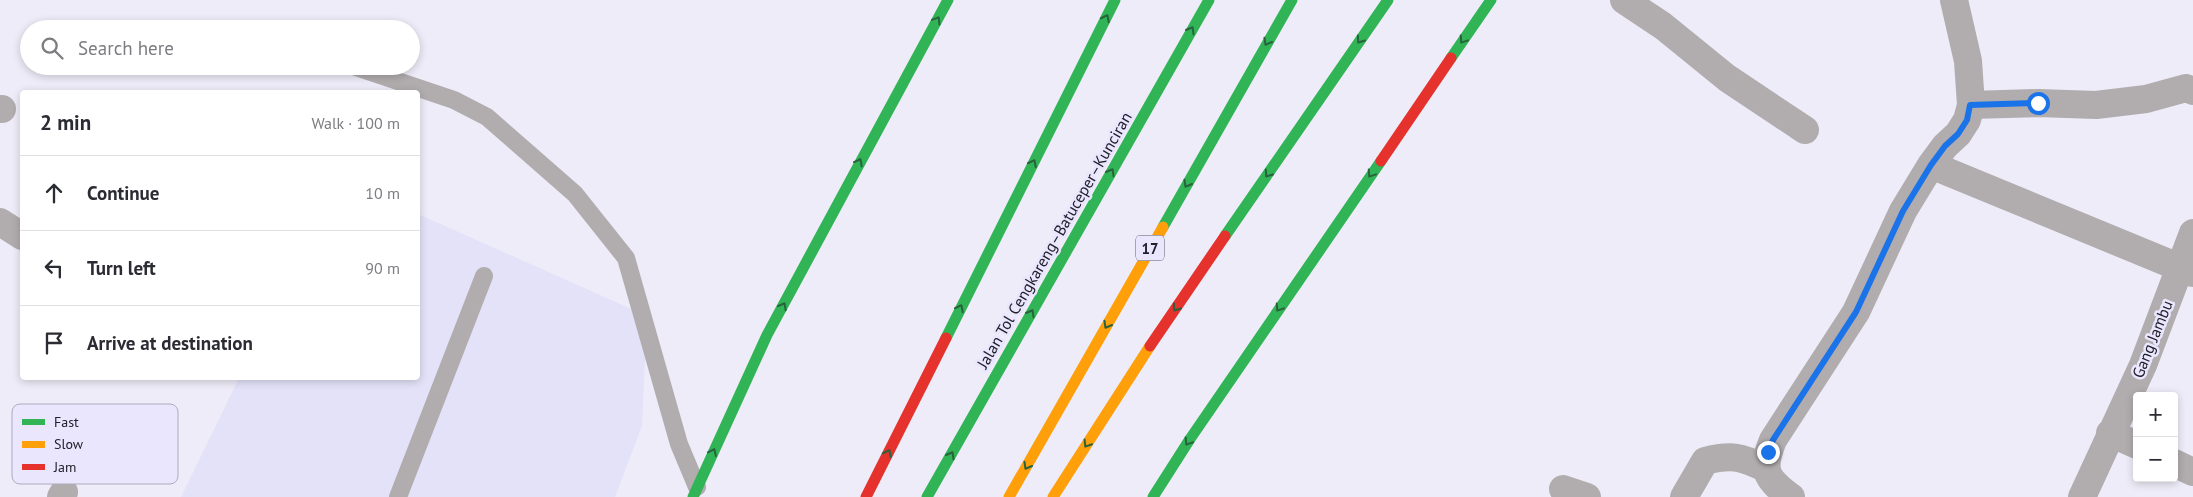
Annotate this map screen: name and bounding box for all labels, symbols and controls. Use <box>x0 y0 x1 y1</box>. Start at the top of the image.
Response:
one-way arrow <box>1100 14 1110 23</box>
one-way arrow <box>930 16 940 25</box>
search box <box>20 20 420 75</box>
one-way arrow <box>1185 27 1195 36</box>
icon: search <box>38 34 66 62</box>
one-way arrow <box>1357 34 1366 44</box>
one-way arrow <box>1460 34 1469 44</box>
text: Search here <box>78 36 174 60</box>
one-way arrow <box>1264 37 1274 46</box>
route start <box>2027 92 2050 115</box>
street label: Jalan Tol Cengkareng–Batuceper–Kunciran <box>972 108 1136 373</box>
text: 2 min <box>40 109 91 136</box>
text: Walk · 100 m <box>311 113 400 133</box>
one-way arrow <box>853 159 863 168</box>
one-way arrow <box>1027 159 1037 168</box>
one-way arrow <box>1105 168 1115 177</box>
one-way arrow <box>1265 168 1274 178</box>
one-way arrow <box>1368 168 1377 178</box>
one-way arrow <box>1183 178 1193 187</box>
icon: ahead <box>40 179 68 207</box>
text: Continue <box>87 181 159 205</box>
text: 10 m <box>365 183 400 203</box>
road number: 17 <box>1136 236 1164 260</box>
icon: left <box>40 254 68 282</box>
text: Turn left <box>87 256 156 280</box>
text: 90 m <box>365 258 400 278</box>
street label: Gang Jambu <box>2127 297 2177 381</box>
one-way arrow <box>776 302 786 311</box>
one-way arrow <box>1173 302 1182 312</box>
one-way arrow <box>1276 302 1285 312</box>
one-way arrow <box>954 304 965 313</box>
one-way arrow <box>1025 310 1035 319</box>
one-way arrow <box>1103 320 1113 329</box>
icon: arrive <box>40 329 68 357</box>
text: Arrive at destination <box>87 331 253 355</box>
map controls <box>2133 392 2178 482</box>
button: + <box>2133 392 2178 437</box>
legend <box>12 404 178 484</box>
text: Fast <box>54 413 79 431</box>
text: Slow <box>54 435 84 453</box>
one-way arrow <box>1184 437 1194 446</box>
button: − <box>2133 437 2178 482</box>
one-way arrow <box>1083 438 1093 447</box>
route end <box>1757 441 1780 464</box>
one-way arrow <box>707 449 717 458</box>
one-way arrow <box>882 450 892 459</box>
one-way arrow <box>945 451 955 460</box>
text: Jam <box>53 458 76 476</box>
one-way arrow <box>1023 461 1033 470</box>

